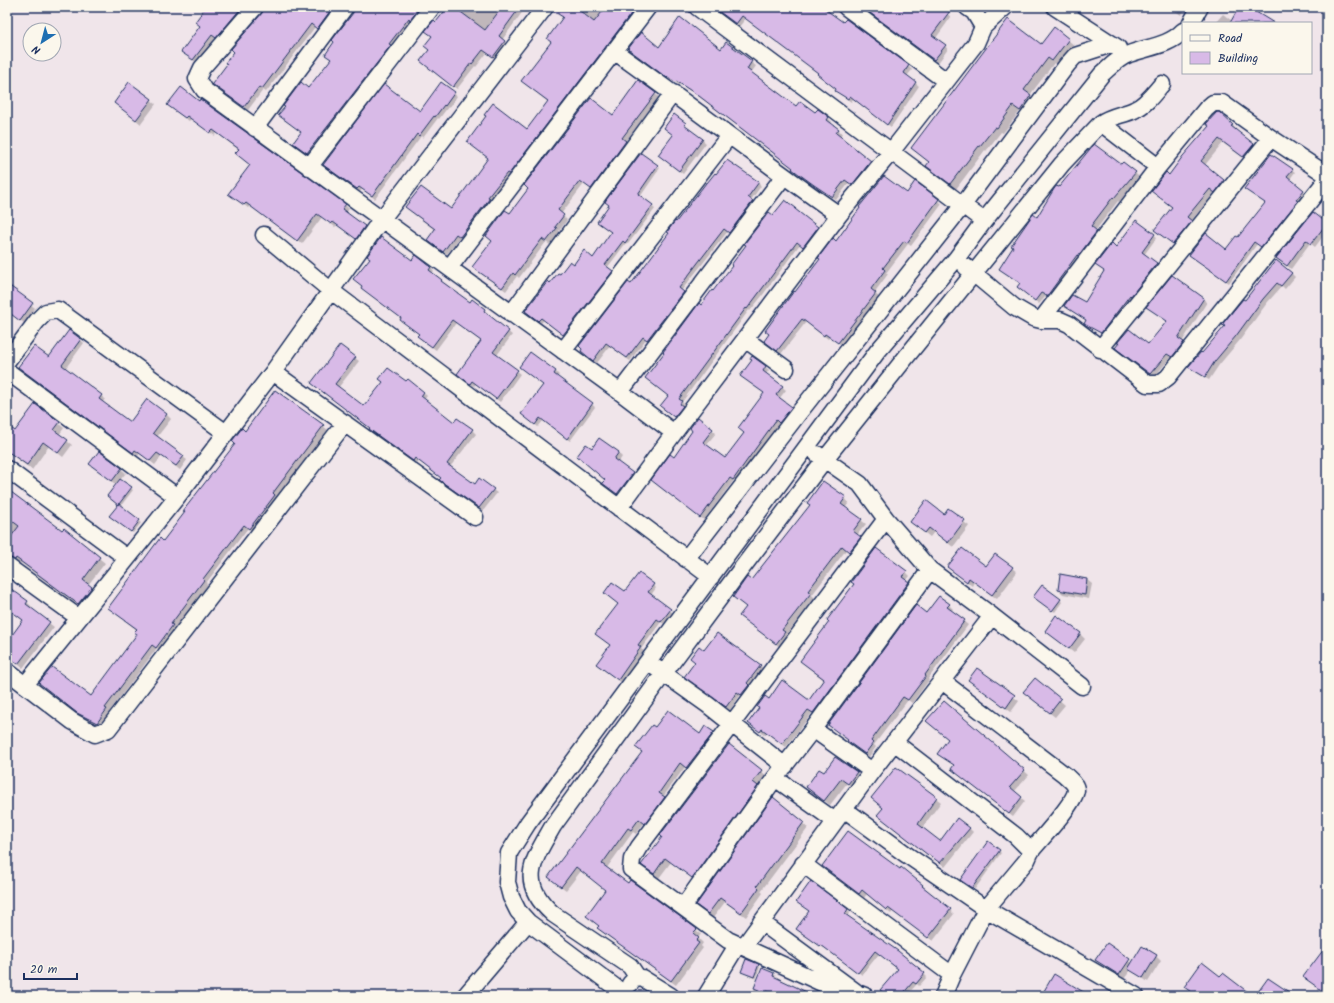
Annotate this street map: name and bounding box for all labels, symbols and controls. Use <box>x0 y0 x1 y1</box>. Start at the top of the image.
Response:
north arrow <box>22 22 62 62</box>
legend <box>1182 22 1312 74</box>
text: Road <box>1218 29 1243 48</box>
text: N <box>29 40 45 59</box>
text: Building <box>1218 49 1258 68</box>
scale bar <box>24 955 77 981</box>
text: 20 m <box>30 960 58 979</box>

